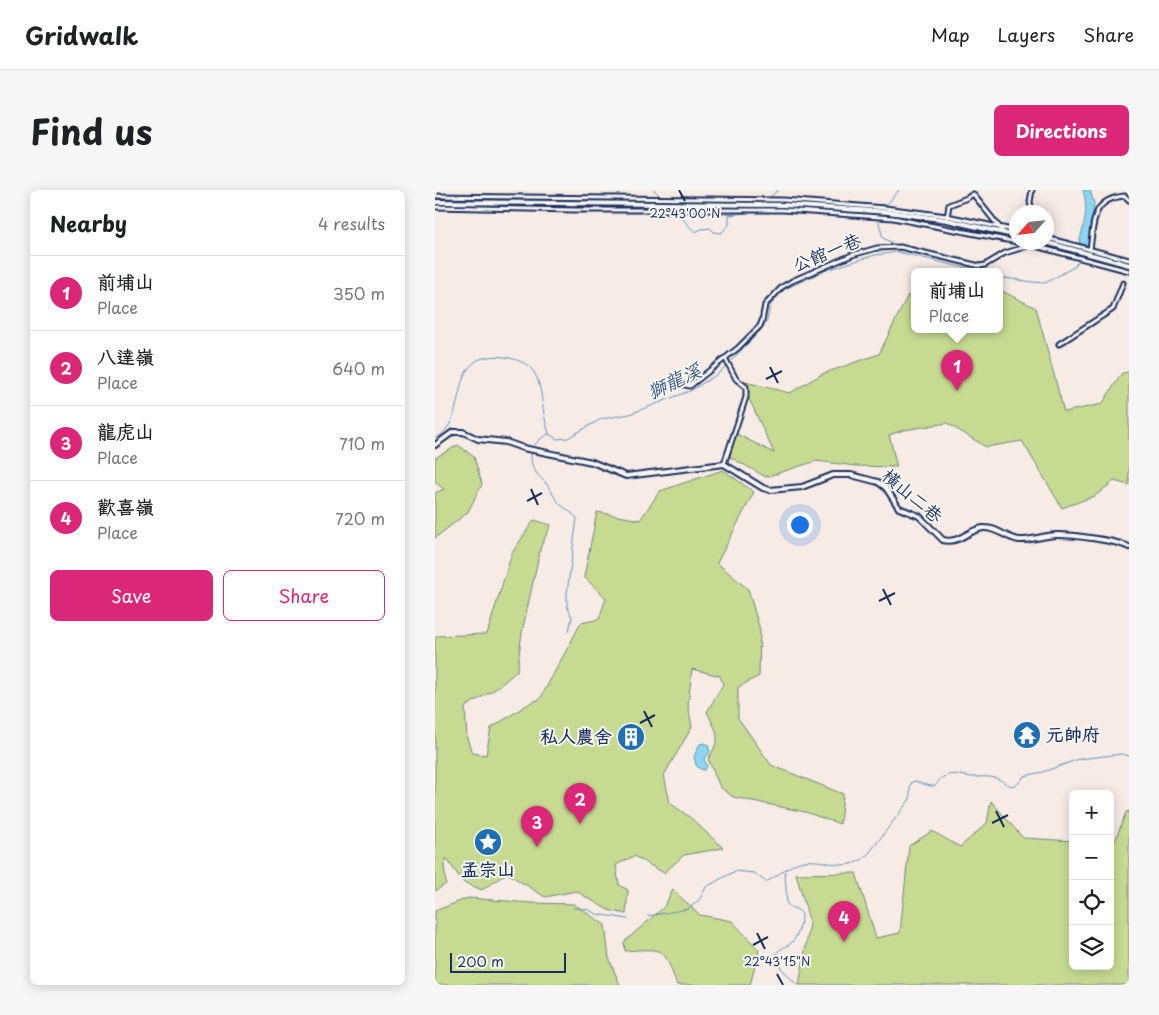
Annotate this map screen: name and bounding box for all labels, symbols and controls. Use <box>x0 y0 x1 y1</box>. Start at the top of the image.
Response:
text: Gridwalk <box>25 17 138 53</box>
text: Map <box>931 21 970 48</box>
text: Layers <box>998 21 1055 48</box>
text: Share <box>1083 21 1134 48</box>
text: Find us <box>30 104 152 157</box>
button: Directions <box>994 105 1129 156</box>
text: 22°43'00"N <box>650 204 720 222</box>
north arrow <box>1009 205 1054 250</box>
text: Nearby <box>50 207 127 239</box>
text: 4 results <box>318 211 385 235</box>
street label: 公館一巷 <box>788 226 865 278</box>
text: 前埔山 <box>97 267 154 295</box>
popup <box>911 268 1003 333</box>
text: 前埔山 <box>928 275 986 303</box>
text: 1 <box>62 281 70 305</box>
text: 350 m <box>333 281 385 305</box>
text: Place <box>97 295 138 319</box>
text: Place <box>928 303 969 327</box>
text: 八達嶺 <box>97 342 154 370</box>
pin: 1 <box>941 350 973 391</box>
water label: 獅龍溪 <box>642 355 706 405</box>
text: 2 <box>60 356 72 380</box>
text: 640 m <box>332 356 385 380</box>
text: Place <box>97 370 138 394</box>
text: 龍虎山 <box>97 417 154 445</box>
text: 3 <box>61 431 71 455</box>
text: 710 m <box>339 431 385 455</box>
text: Place <box>97 445 138 469</box>
street label: 橫山二巷 <box>877 461 949 528</box>
text: 歡喜嶺 <box>97 492 154 520</box>
text: 4 <box>61 506 71 530</box>
text: 720 m <box>335 506 385 530</box>
your location <box>787 512 813 538</box>
text: Place <box>97 520 138 544</box>
button: Save <box>50 570 213 621</box>
button: Share <box>223 570 385 621</box>
temple icon: 元帥府 <box>1012 720 1042 750</box>
place label: 元帥府 <box>1046 720 1100 747</box>
place label: 私人農舍 <box>540 722 612 749</box>
building icon: 私人農舍 <box>616 722 646 752</box>
pin: 2 <box>564 783 596 824</box>
map controls <box>1069 790 1114 970</box>
button: + <box>1069 790 1114 835</box>
pin: 3 <box>521 806 553 847</box>
place icon: 孟宗山 <box>473 827 503 857</box>
button: − <box>1069 835 1114 880</box>
place label: 孟宗山 <box>461 855 515 882</box>
button: locate <box>1069 880 1114 925</box>
pin: 4 <box>828 901 860 942</box>
button: layers <box>1069 925 1114 970</box>
scale bar <box>450 950 566 973</box>
text: 200 m <box>457 951 504 972</box>
text: 22°43'15"N <box>744 952 810 970</box>

